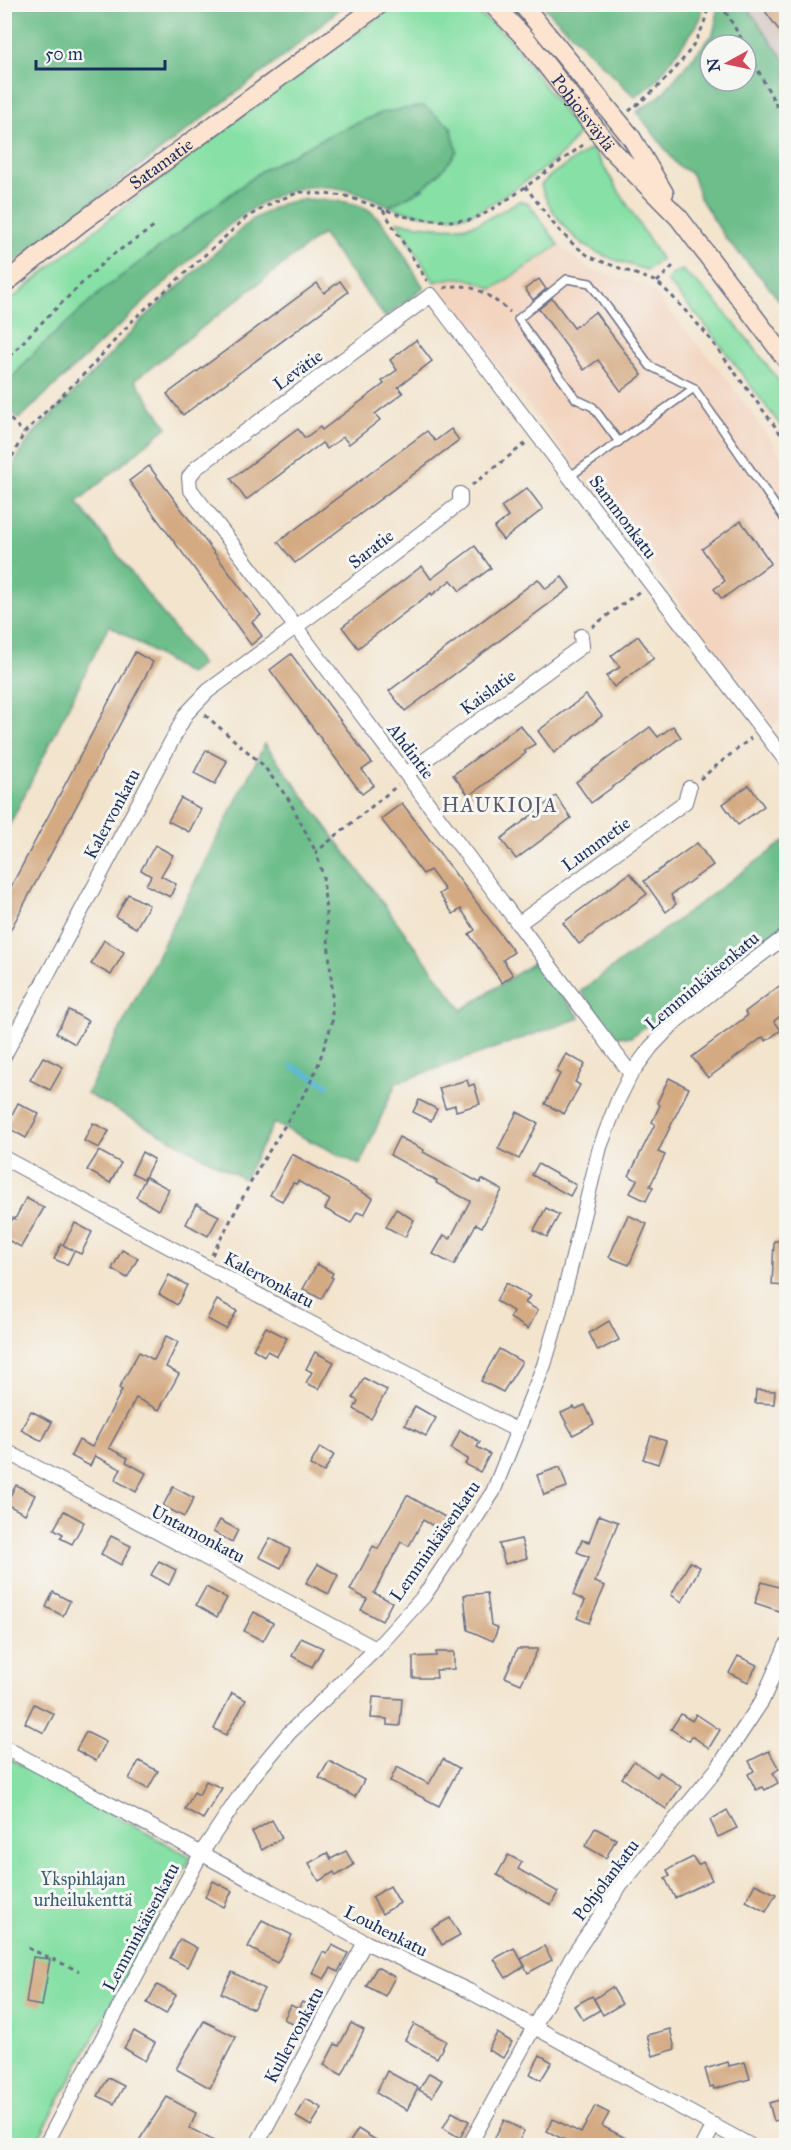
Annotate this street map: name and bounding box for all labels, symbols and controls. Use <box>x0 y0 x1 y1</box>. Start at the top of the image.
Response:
scale bar <box>36 33 165 71</box>
north arrow <box>698 33 758 93</box>
text: 50 m <box>45 43 83 65</box>
text: N <box>703 57 724 73</box>
street label: Pohjoisväylä <box>547 70 620 156</box>
street label: Satamatie <box>125 133 197 194</box>
street label: Levätie <box>269 345 327 395</box>
street label: Sammonkatu <box>584 471 662 563</box>
street label: Saratie <box>344 525 398 573</box>
street label: Kaislatie <box>456 665 520 719</box>
street label: Ahdintie <box>382 718 439 783</box>
street label: Kalervonkatu <box>79 765 145 863</box>
district label: HAUKIOJA <box>442 793 558 818</box>
street label: Lummetie <box>557 812 635 876</box>
street label: Lemminkäisenkatu <box>640 927 764 1035</box>
street label: Kalervonkatu <box>220 1247 318 1313</box>
street label: Lemminkäisenkatu <box>385 1476 485 1606</box>
street label: Untamonkatu <box>147 1500 249 1568</box>
street label: Pohjolankatu <box>568 1834 644 1925</box>
street label: Lemminkäisenkatu <box>98 1859 184 1995</box>
park label: Ykspihlajan urheilukenttä <box>34 1868 133 1911</box>
street label: Louhenkatu <box>340 1900 432 1962</box>
street label: Kullervonkatu <box>260 1983 329 2087</box>

